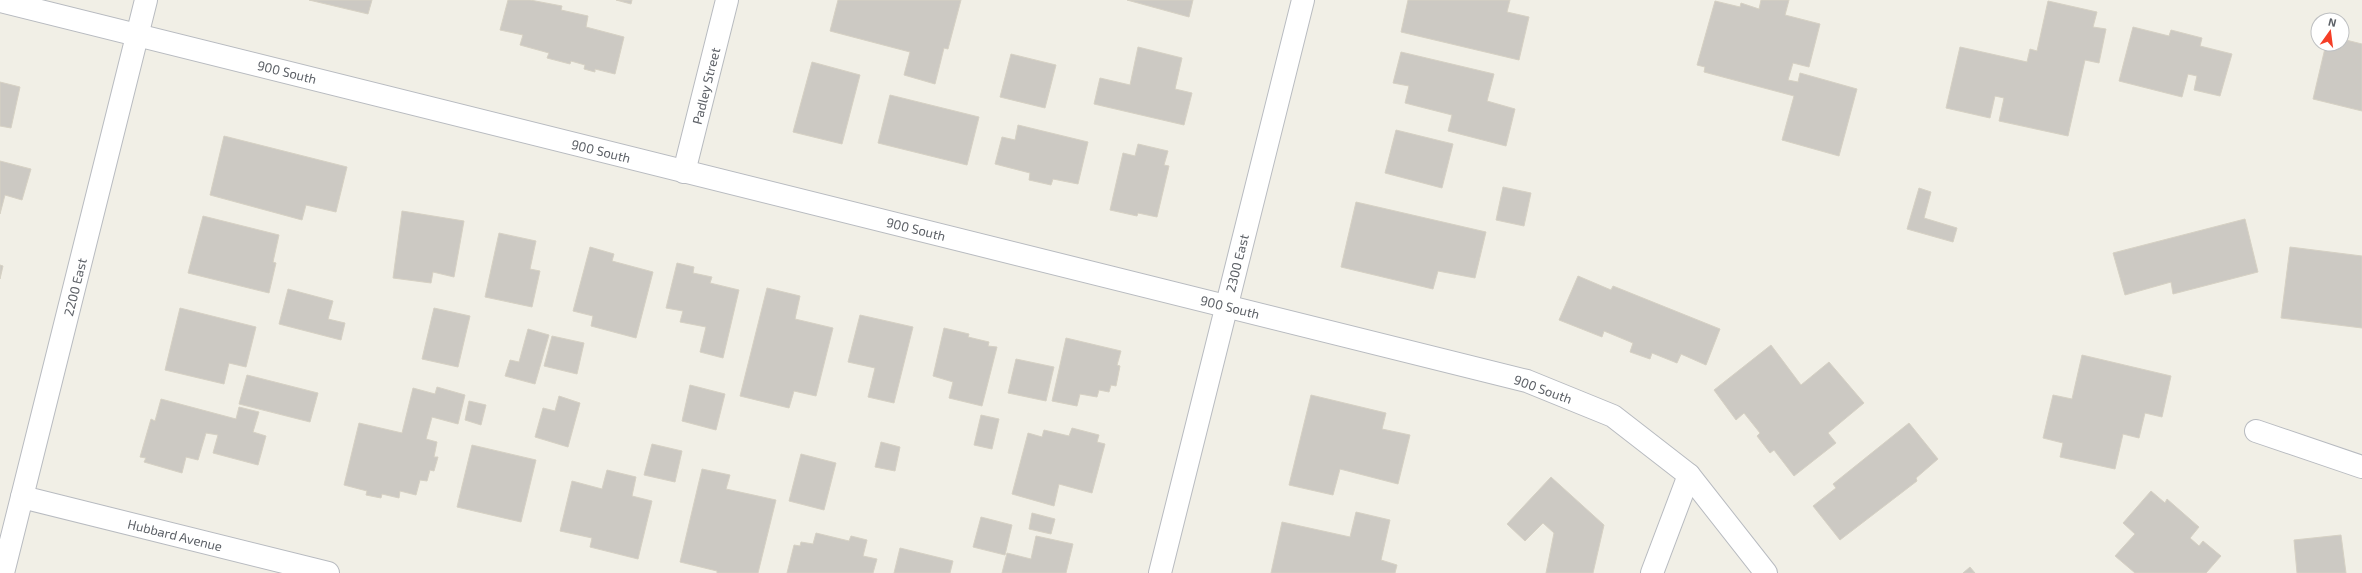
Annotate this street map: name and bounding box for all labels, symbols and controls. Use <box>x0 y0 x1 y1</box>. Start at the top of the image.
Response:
north arrow <box>2310 12 2350 52</box>
text: N <box>2327 15 2338 29</box>
street label: Padley Street <box>689 46 723 126</box>
street label: 900 South <box>256 57 318 87</box>
street label: 900 South <box>570 136 632 166</box>
street label: 900 South <box>885 214 947 244</box>
street label: 2300 East <box>1222 232 1252 294</box>
street label: 2200 East <box>60 256 90 318</box>
street label: 900 South <box>1199 292 1261 322</box>
street label: 900 South <box>1512 371 1574 407</box>
street label: Hubbard Avenue <box>126 516 224 554</box>

